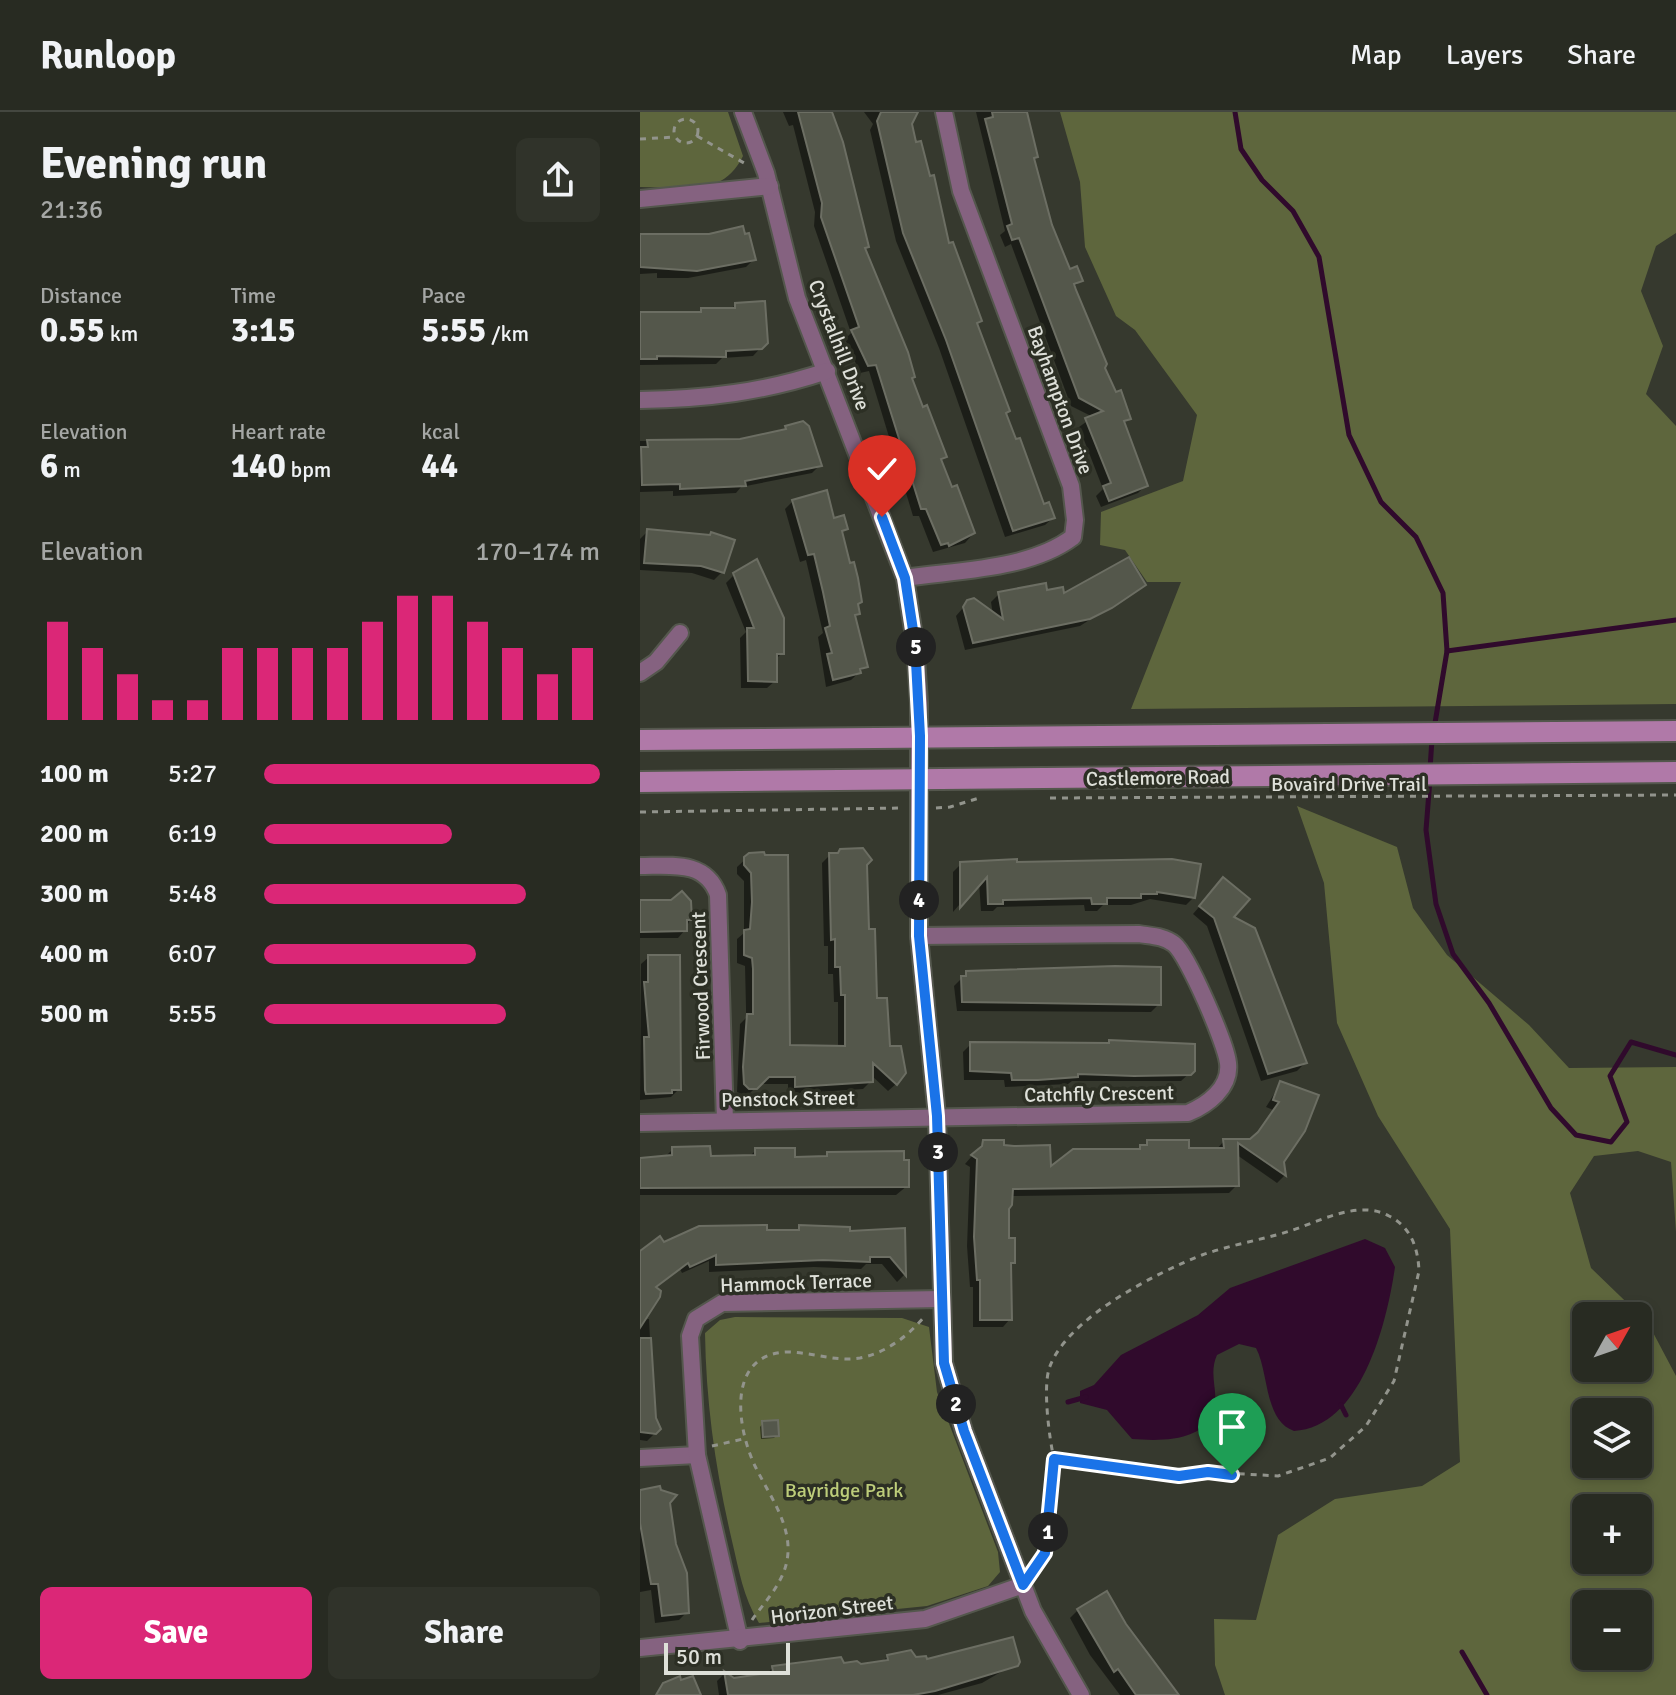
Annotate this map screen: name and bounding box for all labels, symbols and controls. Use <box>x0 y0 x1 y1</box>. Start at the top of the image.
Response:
text: Runloop <box>40 32 176 79</box>
text: Map <box>1350 38 1402 72</box>
text: Layers <box>1446 38 1523 72</box>
text: Share <box>1567 38 1636 72</box>
text: Evening run <box>40 137 267 191</box>
button: share <box>516 138 600 222</box>
text: 21:36 <box>40 194 103 226</box>
street label: Crystalhill Drive <box>803 276 875 414</box>
text: Distance <box>40 282 122 309</box>
text: Time <box>231 282 276 309</box>
text: Pace <box>421 282 466 309</box>
text: 0.55 <box>40 309 105 351</box>
text: 3:15 <box>231 309 296 351</box>
text: 5:55 <box>421 309 486 351</box>
text: km <box>105 320 138 347</box>
text: /km <box>486 320 529 347</box>
street label: Bayhampton Drive <box>1022 322 1098 478</box>
text: Elevation <box>40 418 128 445</box>
text: Heart rate <box>231 418 326 445</box>
text: kcal <box>421 418 460 445</box>
pin <box>848 435 916 517</box>
text: 6 <box>40 445 58 487</box>
text: 140 <box>231 445 286 487</box>
text: 44 <box>421 445 458 487</box>
icon: check <box>860 447 904 491</box>
text: m <box>58 456 81 483</box>
text: bpm <box>286 456 331 483</box>
text: Elevation <box>40 536 144 568</box>
text: 170–174 m <box>476 536 600 568</box>
pin: 5 <box>896 627 936 667</box>
text: 5 <box>910 633 922 660</box>
text: 100 m <box>40 758 109 790</box>
text: 5:27 <box>168 758 217 790</box>
street label: Castlemore Road <box>1086 764 1230 792</box>
street label: Bovaird Drive Trail <box>1271 772 1427 797</box>
text: 200 m <box>40 818 109 850</box>
text: 6:19 <box>168 818 217 850</box>
text: 300 m <box>40 878 109 910</box>
text: 5:48 <box>168 878 217 910</box>
pin: 4 <box>899 880 939 920</box>
text: 4 <box>913 886 925 913</box>
street label: Firwood Crescent <box>686 911 716 1061</box>
text: 400 m <box>40 938 109 970</box>
text: 6:07 <box>168 938 217 970</box>
text: 500 m <box>40 998 109 1030</box>
text: 5:55 <box>168 998 217 1030</box>
street label: Catchfly Crescent <box>1024 1080 1174 1108</box>
street label: Penstock Street <box>721 1085 855 1113</box>
pin: 3 <box>918 1132 958 1172</box>
text: 3 <box>932 1138 944 1165</box>
street label: Hammock Terrace <box>720 1268 872 1298</box>
north arrow <box>1572 1302 1652 1382</box>
map controls <box>1572 1302 1652 1670</box>
pin: 2 <box>936 1384 976 1424</box>
text: 2 <box>950 1390 962 1417</box>
pin <box>1198 1393 1266 1475</box>
button: layers <box>1572 1398 1652 1478</box>
icon: arrive <box>1210 1405 1254 1449</box>
park label: Bayridge Park <box>785 1478 903 1503</box>
button: + <box>1572 1494 1652 1574</box>
pin: 1 <box>1028 1512 1068 1552</box>
text: 1 <box>1042 1518 1054 1545</box>
button: Save <box>40 1587 312 1679</box>
button: Share <box>328 1587 600 1679</box>
street label: Horizon Street <box>769 1590 895 1630</box>
button: − <box>1572 1590 1652 1670</box>
scale bar <box>664 1639 790 1675</box>
text: 50 m <box>676 1643 722 1670</box>

